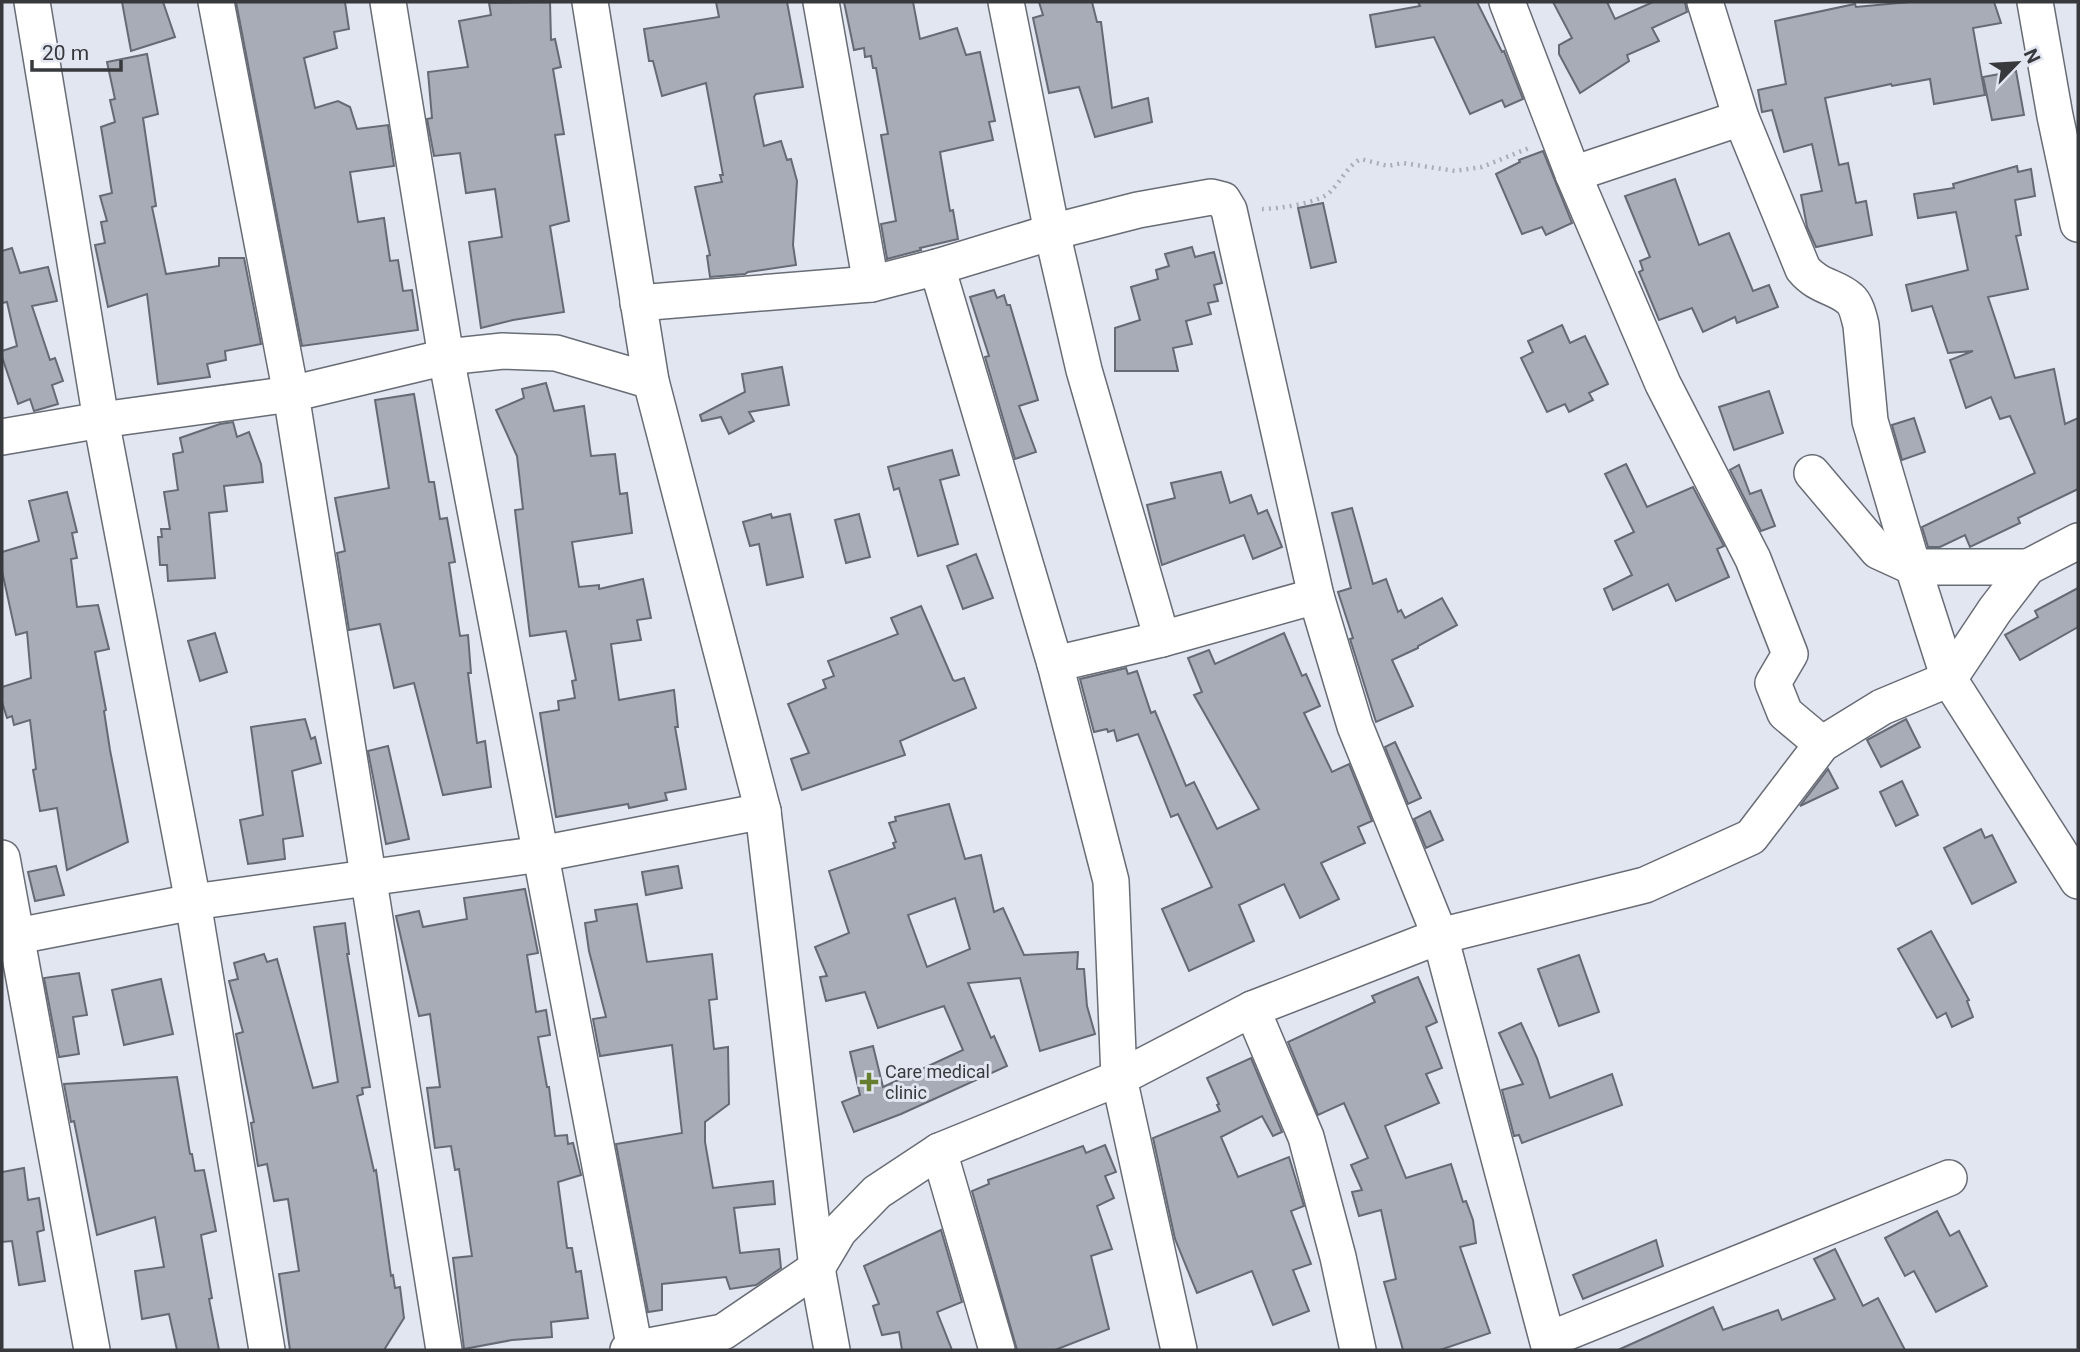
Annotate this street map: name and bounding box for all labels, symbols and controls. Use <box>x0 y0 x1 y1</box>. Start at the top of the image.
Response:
scale bar <box>32 28 121 72</box>
north arrow <box>1982 28 2052 98</box>
text: 20 m <box>42 41 89 65</box>
text: N <box>2019 45 2045 67</box>
place label: Care medical clinic <box>885 1061 990 1103</box>
marker: Care medical clinic <box>859 1072 879 1092</box>

